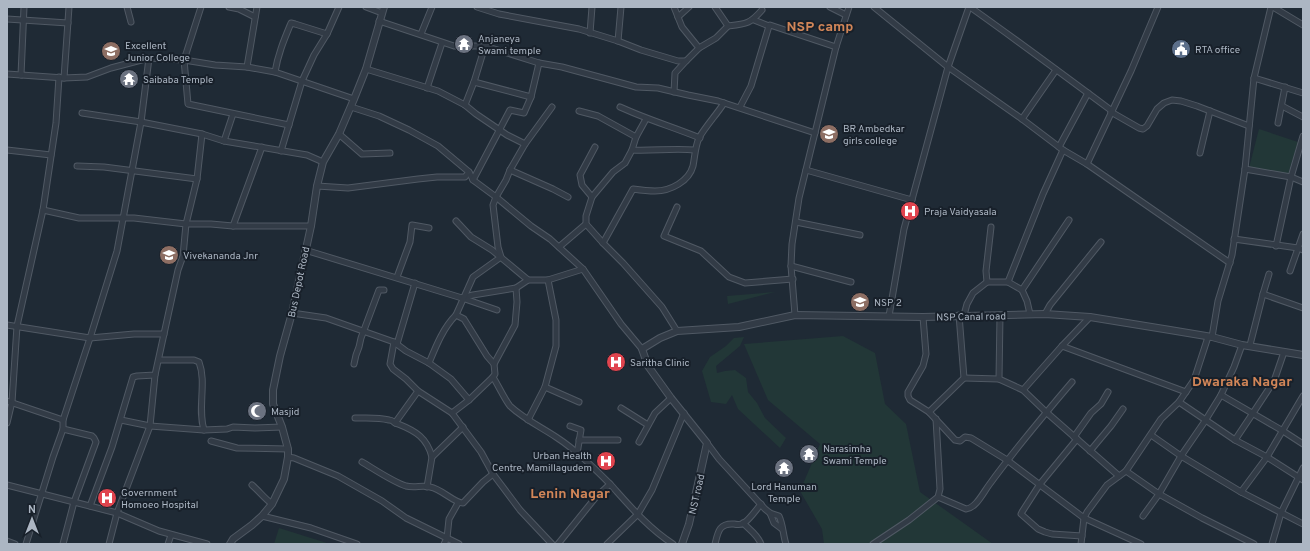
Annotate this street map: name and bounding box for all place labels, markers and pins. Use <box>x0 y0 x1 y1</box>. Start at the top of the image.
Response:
temple icon: Anjaneya Swami temple <box>453 33 475 55</box>
place label: Anjaneya Swami temple <box>478 33 541 58</box>
public building icon: RTA office <box>1170 38 1192 60</box>
school or university icon: Excellent Junior College <box>100 40 122 62</box>
place label: Excellent Junior College <box>125 40 190 65</box>
place label: RTA office <box>1195 44 1240 57</box>
temple icon: Saibaba Temple <box>118 68 140 90</box>
place label: Saibaba Temple <box>143 74 213 87</box>
school or university icon: BR Ambedkar girls college <box>818 123 840 145</box>
place label: BR Ambedkar girls college <box>843 123 905 148</box>
hospital icon: Praja Vaidyasala <box>899 200 921 222</box>
place label: Praja Vaidyasala <box>924 206 997 219</box>
school or university icon: Vivekananda Jnr <box>158 244 180 266</box>
place label: Vivekananda Jnr <box>183 250 258 263</box>
school or university icon: NSP 2 <box>849 291 871 313</box>
place label: NSP 2 <box>874 297 902 310</box>
hospital icon: Saritha Clinic <box>605 351 627 373</box>
place label: Saritha Clinic <box>630 357 689 370</box>
mosque icon: Masjid <box>246 400 268 422</box>
place label: Masjid <box>271 406 299 419</box>
temple icon: Narasimha Swami Temple <box>798 443 820 465</box>
place label: Narasimha Swami Temple <box>823 443 887 468</box>
place label: Urban Health Centre, Mamillagudem <box>492 450 592 475</box>
hospital icon: Urban Health Centre, Mamillagudem <box>595 450 617 472</box>
temple icon: Lord Hanuman Temple <box>773 457 795 479</box>
place label: Lord Hanuman Temple <box>751 481 817 506</box>
hospital icon: Government Homoeo Hospital <box>96 487 118 509</box>
place label: Government Homoeo Hospital <box>121 487 198 512</box>

